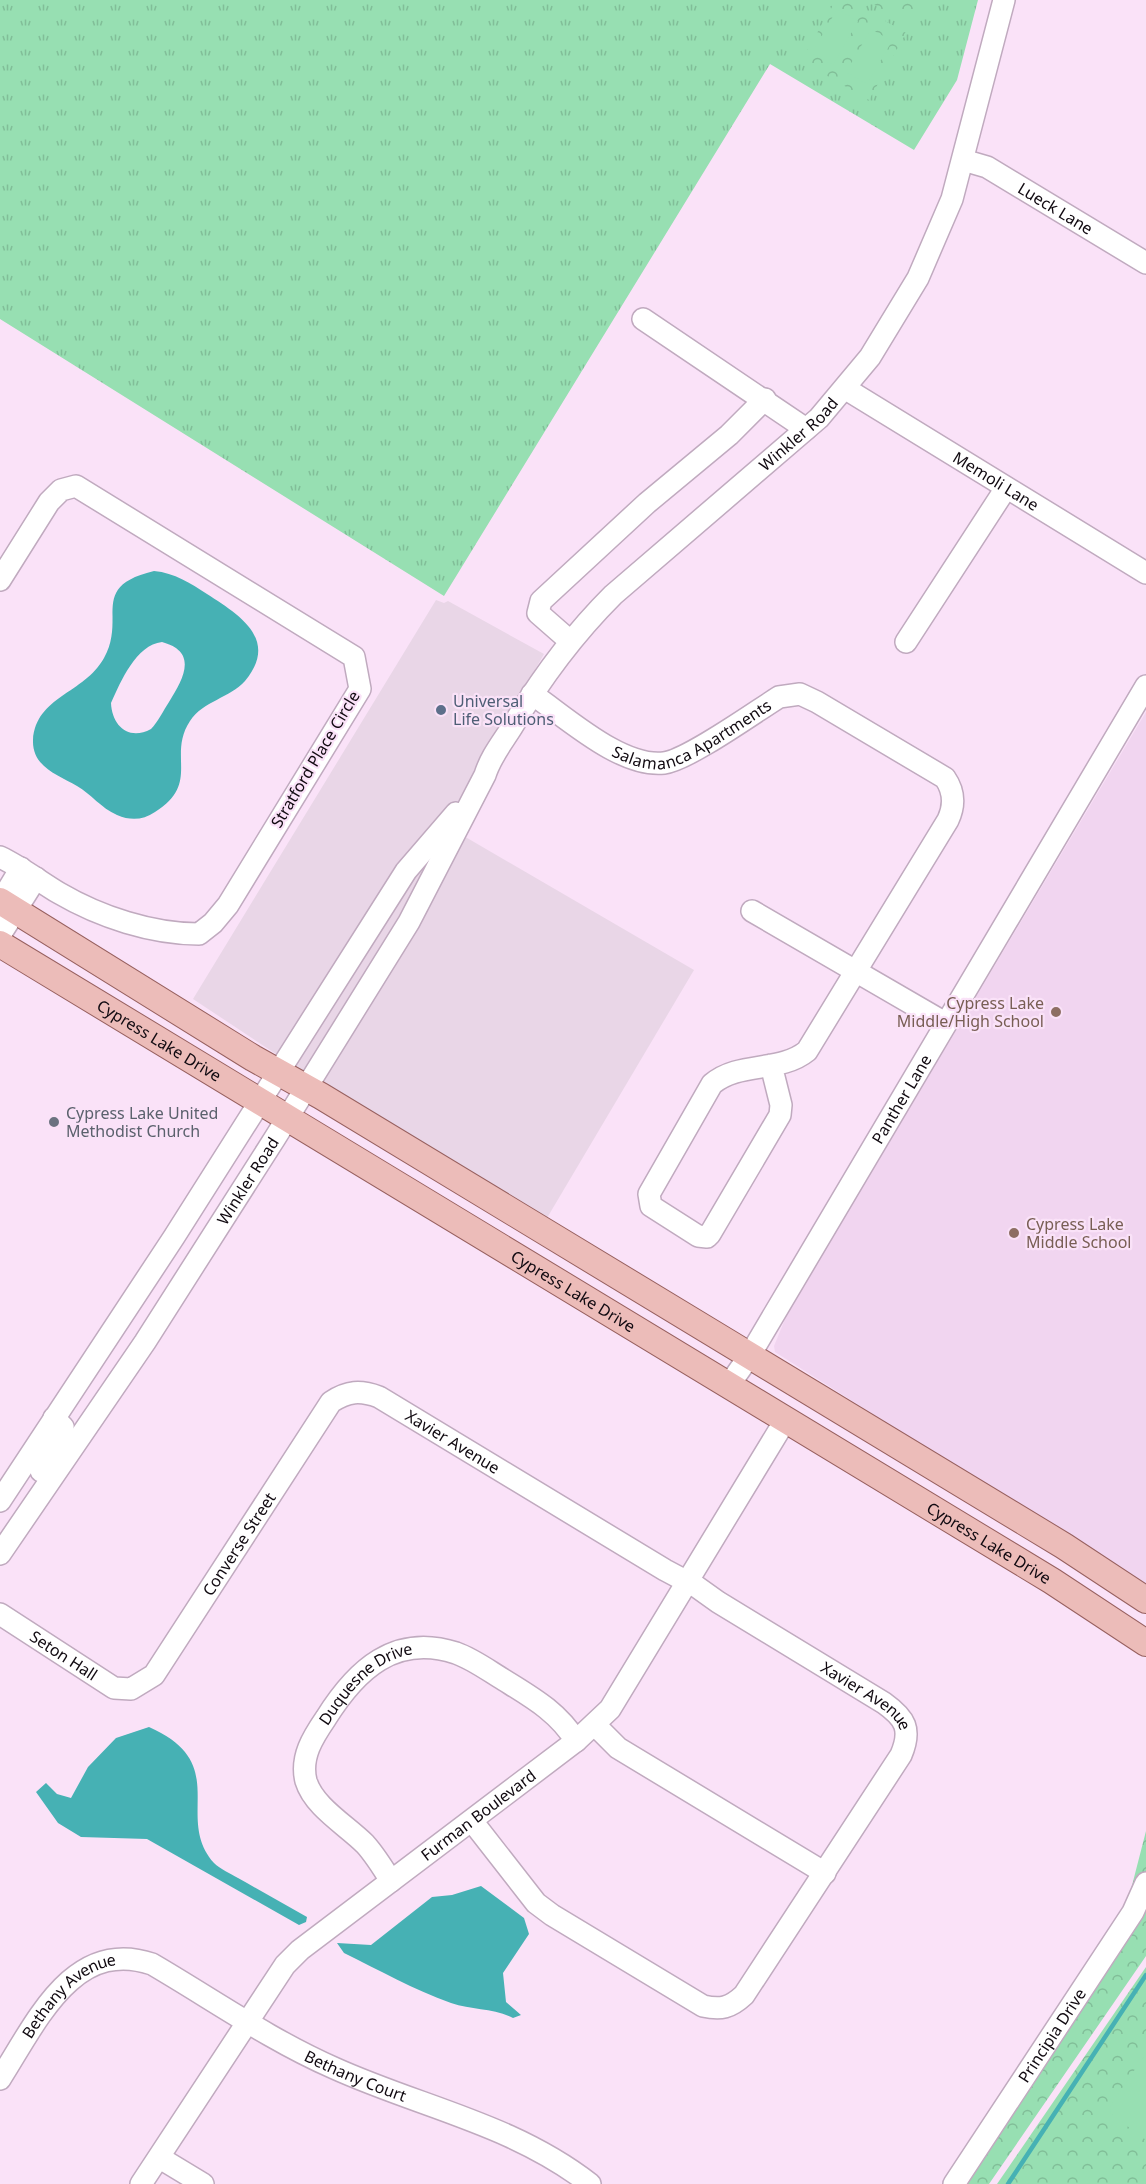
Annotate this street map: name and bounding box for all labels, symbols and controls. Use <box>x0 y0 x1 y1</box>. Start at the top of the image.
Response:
street label: Lueck Lane <box>1014 177 1097 239</box>
street label: Winkler Road <box>754 392 843 476</box>
street label: Memoli Lane <box>949 446 1043 516</box>
street label: Stratford Place Circle <box>265 686 365 832</box>
place label: Universal Life Solutions <box>453 690 554 730</box>
street label: Salamanca Apartments <box>609 694 775 775</box>
marker: Universal Life Solutions <box>434 703 448 717</box>
place label: Cypress Lake Middle/High School <box>897 992 1044 1032</box>
street label: Cypress Lake Drive <box>93 994 225 1086</box>
marker: Cypress Lake Middle/High School <box>1049 1005 1063 1019</box>
street label: Panther Lane <box>866 1050 937 1148</box>
place label: Cypress Lake United Methodist Church <box>66 1102 218 1142</box>
marker: Cypress Lake United Methodist Church <box>47 1115 61 1129</box>
street label: Winkler Road <box>212 1133 284 1229</box>
place label: Cypress Lake Middle School <box>1026 1213 1131 1253</box>
marker: Cypress Lake Middle School <box>1007 1226 1021 1240</box>
street label: Cypress Lake Drive <box>507 1245 639 1337</box>
street label: Xavier Avenue <box>401 1405 504 1479</box>
street label: Converse Street <box>197 1488 281 1600</box>
street label: Cypress Lake Drive <box>923 1497 1055 1589</box>
street label: Seton Hall <box>26 1625 102 1685</box>
street label: Duquesne Drive <box>313 1637 414 1729</box>
street label: Xavier Avenue <box>817 1656 916 1733</box>
street label: Furman Boulevard <box>416 1764 540 1866</box>
street label: Bethany Avenue <box>17 1948 117 2042</box>
street label: Principia Drive <box>1013 1984 1091 2087</box>
street label: Bethany Court <box>301 2045 410 2107</box>

